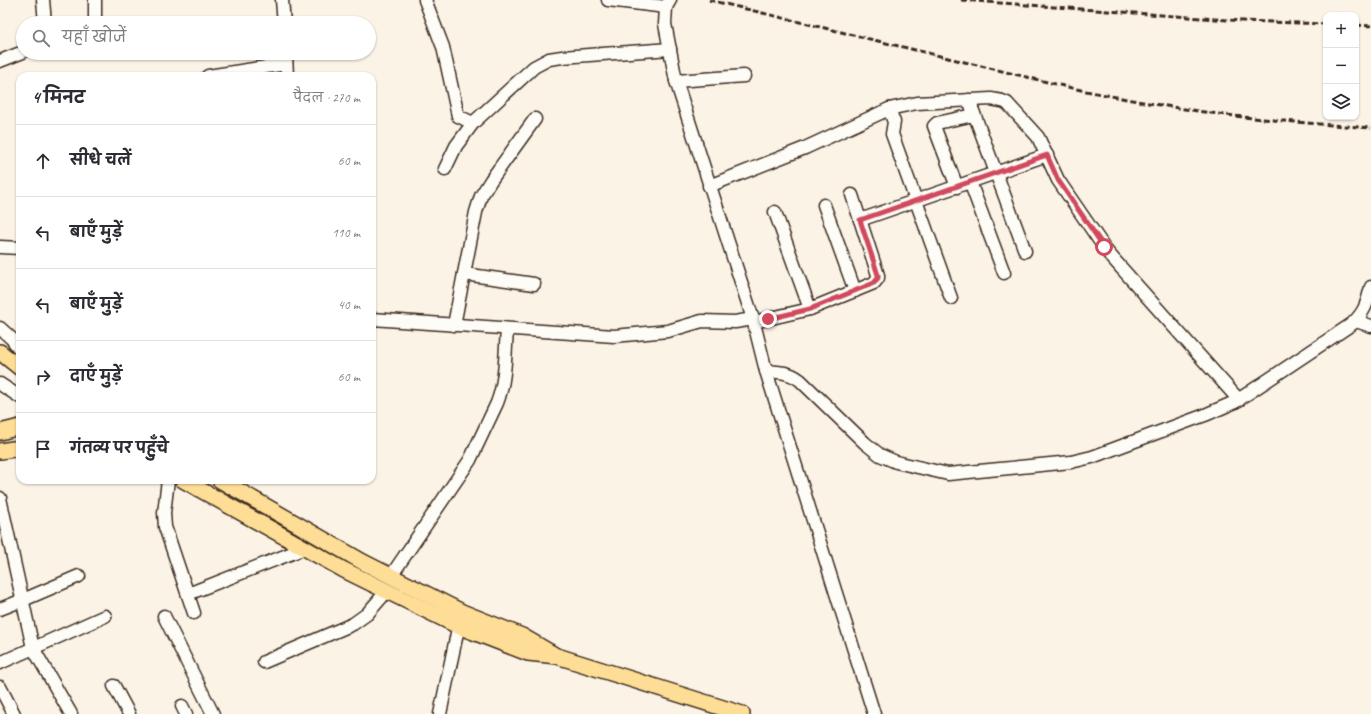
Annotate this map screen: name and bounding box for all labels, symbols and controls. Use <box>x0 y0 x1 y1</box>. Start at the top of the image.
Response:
map controls <box>1323 12 1359 120</box>
button: + <box>1323 12 1359 48</box>
search box <box>16 16 376 60</box>
icon: search <box>30 27 52 49</box>
text: यहाँ खोजें <box>62 28 126 47</box>
button: − <box>1323 48 1359 84</box>
button: layers <box>1323 84 1359 120</box>
text: 4 मिनट <box>32 87 85 108</box>
text: पैदल · 270 m <box>293 90 360 106</box>
icon: ahead <box>32 150 54 172</box>
text: सीधे चलें <box>70 151 131 170</box>
text: 60 m <box>338 153 360 169</box>
icon: left <box>32 222 54 244</box>
text: बाएँ मुड़ें <box>70 223 122 242</box>
text: 110 m <box>332 225 360 241</box>
route start <box>1095 238 1113 256</box>
icon: left <box>32 294 54 316</box>
text: बाएँ मुड़ें <box>70 295 122 314</box>
text: 40 m <box>338 297 360 313</box>
route end <box>759 310 777 328</box>
icon: right <box>32 366 54 388</box>
text: दाएँ मुड़ें <box>70 367 122 386</box>
text: 60 m <box>338 369 360 385</box>
icon: arrive <box>32 438 54 460</box>
text: गंतव्य पर पहुँचे <box>70 439 168 458</box>

